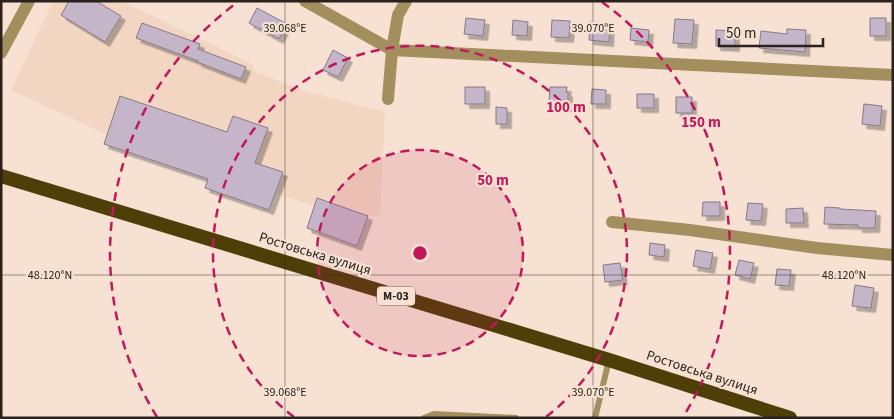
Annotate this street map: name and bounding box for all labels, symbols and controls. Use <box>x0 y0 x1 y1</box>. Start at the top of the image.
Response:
scale bar <box>719 15 823 47</box>
text: 39.068°E <box>263 20 307 37</box>
text: 39.070°E <box>571 20 615 37</box>
text: 50 m <box>726 23 756 44</box>
text: 100 m <box>546 97 586 118</box>
text: 150 m <box>681 112 721 133</box>
text: 50 m <box>477 170 509 191</box>
street label: Ростовська вулиця <box>257 227 373 281</box>
centre of rings <box>411 244 429 262</box>
text: 48.120°N <box>28 267 72 284</box>
text: 48.120°N <box>822 267 866 284</box>
road number: М-03 <box>377 286 415 306</box>
street label: Ростовська вулиця <box>644 346 760 400</box>
text: 39.068°E <box>263 384 307 401</box>
text: 39.070°E <box>571 384 615 401</box>

